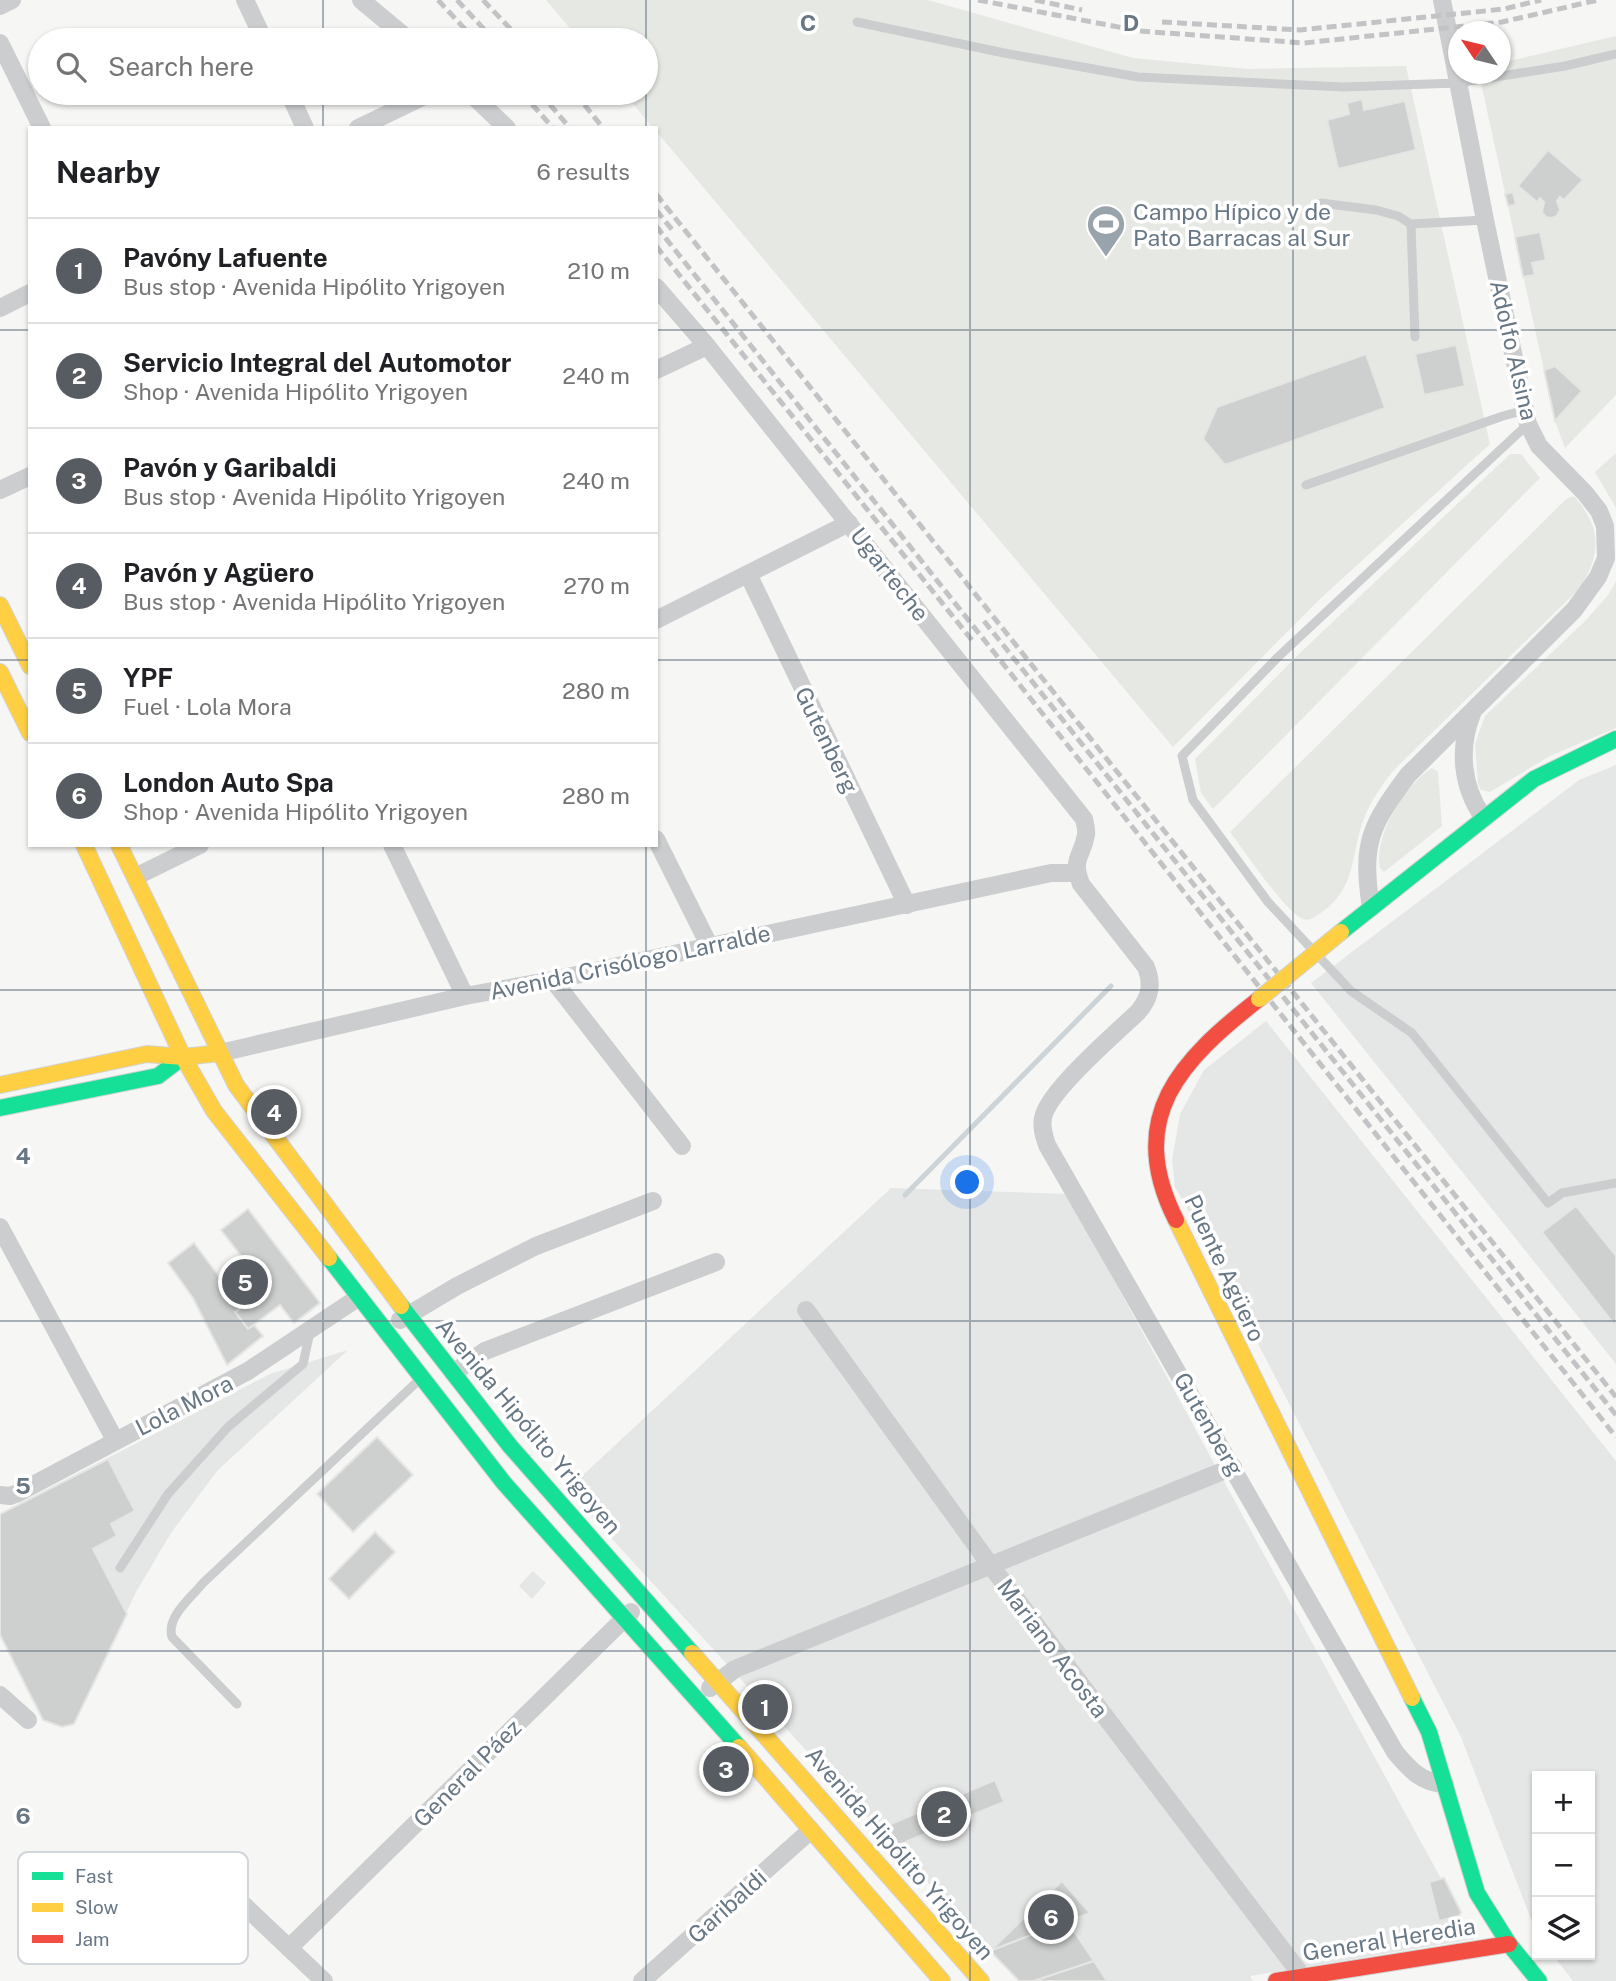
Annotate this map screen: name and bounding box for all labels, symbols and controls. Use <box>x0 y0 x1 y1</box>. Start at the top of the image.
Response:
text: C <box>800 9 816 36</box>
text: D <box>1123 9 1139 36</box>
north arrow <box>1448 21 1511 84</box>
search box <box>28 28 658 105</box>
icon: search <box>52 48 90 86</box>
text: Search here <box>108 51 254 82</box>
text: Nearby <box>56 154 160 190</box>
text: 6 results <box>537 158 630 185</box>
place label: Campo Hípico y de Pato Barracas al Sur <box>1133 198 1350 251</box>
sports icon: Campo Hípico y de Pato Barracas al Sur <box>1085 203 1127 258</box>
text: Pavóny Lafuente <box>123 242 328 273</box>
text: 1 <box>74 257 84 284</box>
text: 210 m <box>567 257 630 284</box>
text: Bus stop · Avenida Hipólito Yrigoyen <box>123 273 505 300</box>
street label: Adolfo Alsina <box>1485 277 1543 423</box>
text: Servicio Integral del Automotor <box>123 347 512 378</box>
text: 2 <box>72 362 86 389</box>
text: 240 m <box>562 362 630 389</box>
text: Shop · Avenida Hipólito Yrigoyen <box>123 378 468 405</box>
text: Pavón y Garibaldi <box>123 452 337 483</box>
text: 3 <box>71 467 87 494</box>
text: 240 m <box>562 467 630 494</box>
text: Bus stop · Avenida Hipólito Yrigoyen <box>123 483 505 510</box>
street label: Ugarteche <box>845 522 935 626</box>
text: Pavón y Agüero <box>123 557 314 588</box>
text: 4 <box>71 572 87 599</box>
text: 270 m <box>563 572 630 599</box>
text: Bus stop · Avenida Hipólito Yrigoyen <box>123 588 505 615</box>
text: YPF <box>123 662 173 693</box>
text: 5 <box>71 677 87 704</box>
text: 280 m <box>562 677 630 704</box>
street label: Gutenberg <box>790 682 864 798</box>
text: Fuel · Lola Mora <box>123 693 292 720</box>
text: London Auto Spa <box>123 767 334 798</box>
text: 6 <box>71 782 87 809</box>
text: 280 m <box>562 782 630 809</box>
text: Shop · Avenida Hipólito Yrigoyen <box>123 798 468 825</box>
street label: Avenida Crisólogo Larralde <box>487 919 773 1005</box>
pin: 4 <box>251 1086 297 1138</box>
text: 4 <box>15 1142 31 1169</box>
your location <box>950 1165 984 1199</box>
street label: Puente Agüero <box>1179 1190 1271 1346</box>
pin: 5 <box>222 1256 268 1308</box>
street label: Avenida Hipólito Yrigoyen <box>431 1313 627 1539</box>
street label: Gutenberg <box>1169 1368 1249 1480</box>
street label: Lola Mora <box>131 1369 237 1441</box>
text: 5 <box>15 1472 31 1499</box>
street label: Mariano Acosta <box>992 1573 1114 1723</box>
pin: 1 <box>742 1681 788 1733</box>
street label: General Páez <box>408 1714 526 1832</box>
street label: Avenida Hipólito Yrigoyen <box>800 1741 1000 1965</box>
pin: 3 <box>703 1743 749 1795</box>
map controls <box>1532 1771 1595 1960</box>
button: + <box>1532 1771 1595 1834</box>
pin: 2 <box>921 1788 967 1840</box>
text: 6 <box>15 1802 31 1829</box>
button: − <box>1532 1834 1595 1897</box>
legend <box>18 1852 248 1964</box>
street label: Garibaldi <box>682 1864 772 1948</box>
text: Fast <box>75 1865 113 1887</box>
pin: 6 <box>1028 1891 1074 1943</box>
text: Slow <box>75 1896 119 1918</box>
button: layers <box>1532 1897 1595 1960</box>
street label: General Heredia <box>1301 1912 1477 1966</box>
text: Jam <box>75 1928 109 1950</box>

